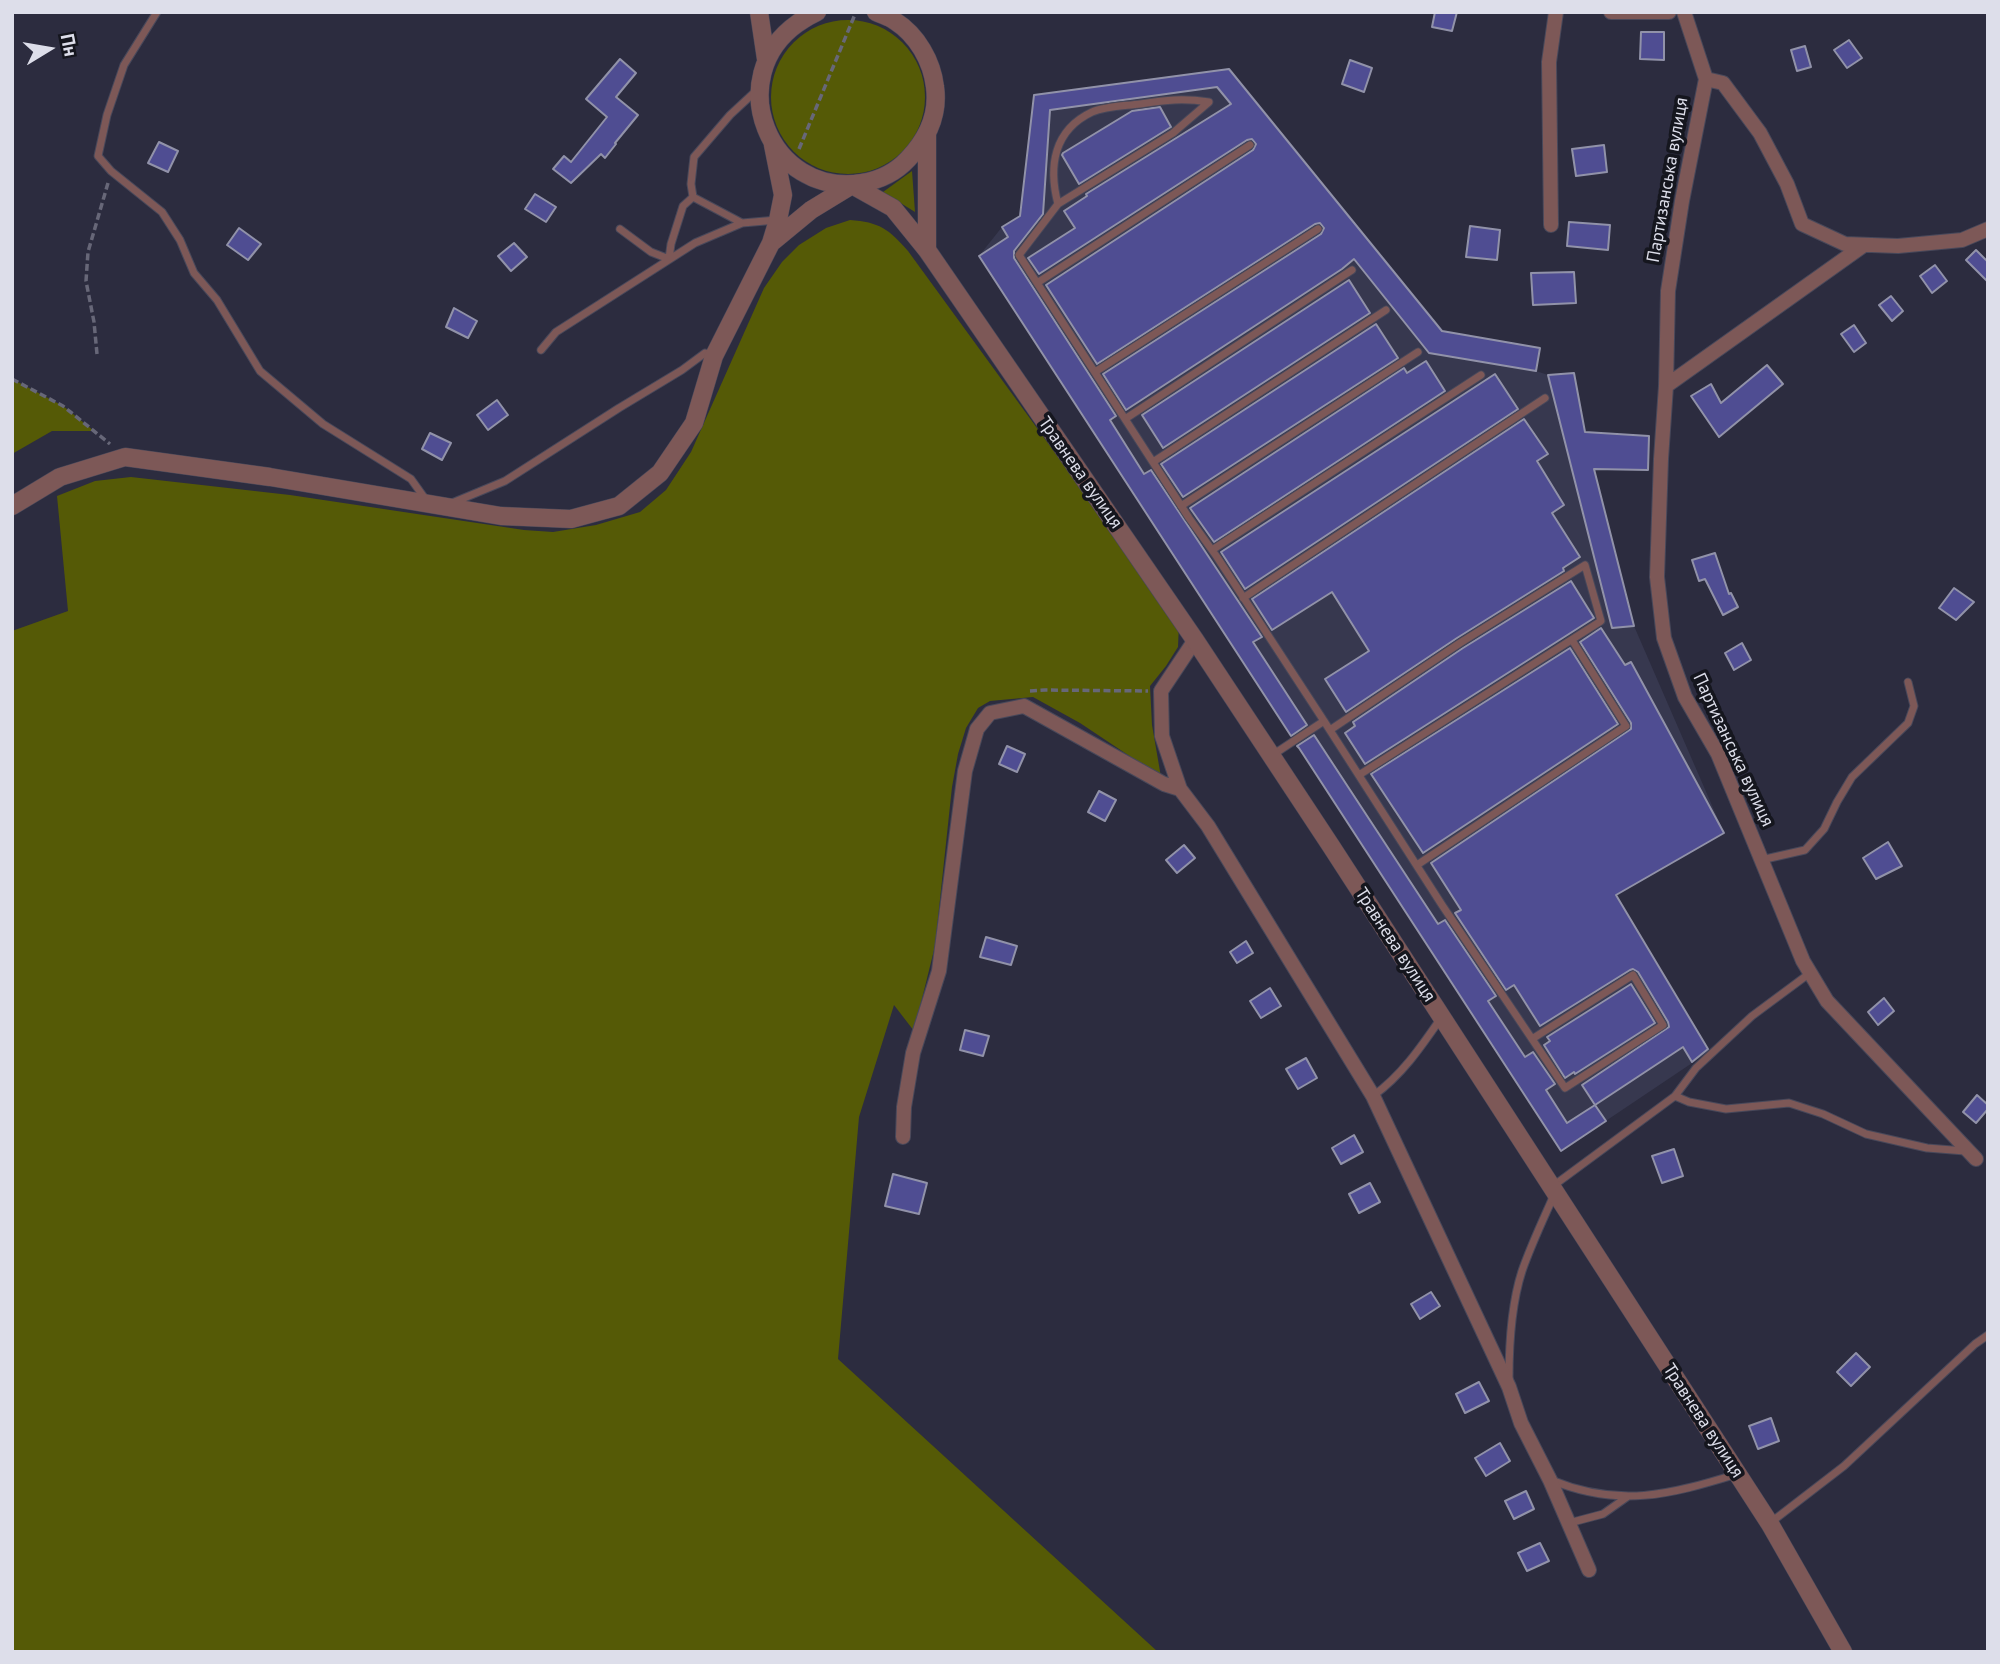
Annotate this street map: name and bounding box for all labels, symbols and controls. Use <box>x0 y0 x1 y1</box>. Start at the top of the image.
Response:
north arrow <box>14 14 84 84</box>
text: Пн <box>56 32 84 58</box>
street label: Партизанська вулиця <box>1643 96 1693 264</box>
street label: Травнева вулиця <box>1033 413 1127 533</box>
street label: Партизанська вулиця <box>1688 670 1778 830</box>
street label: Травнева вулиця <box>1350 884 1440 1006</box>
street label: Травнева вулиця <box>1658 1360 1748 1482</box>

